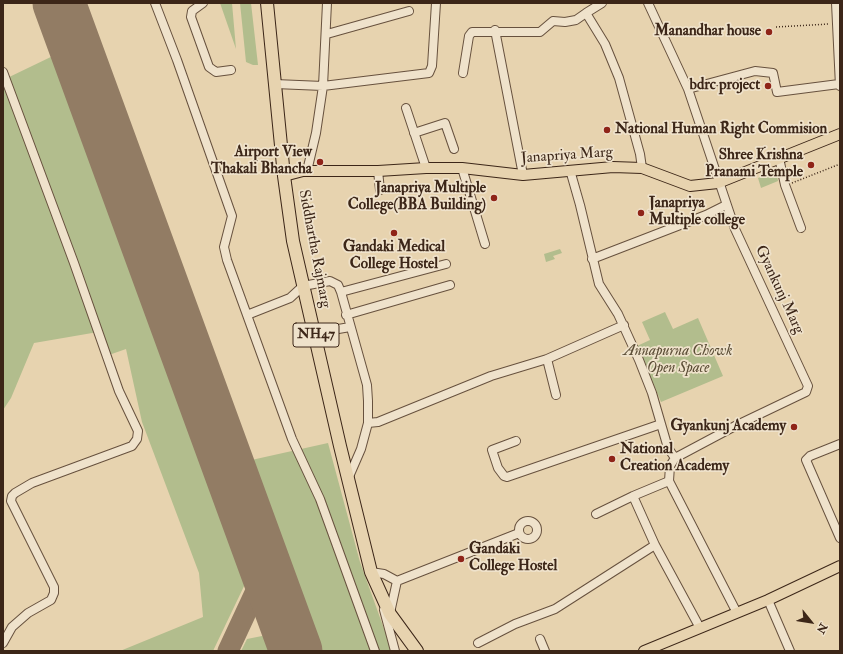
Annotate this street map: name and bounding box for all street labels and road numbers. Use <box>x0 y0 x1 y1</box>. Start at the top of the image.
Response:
street label: Janapriya Marg <box>520 144 614 168</box>
street label: Siddhartha Rajmarg <box>294 189 334 309</box>
street label: Gyankunj Marg <box>751 243 807 337</box>
road number: NH47 <box>293 323 339 347</box>

